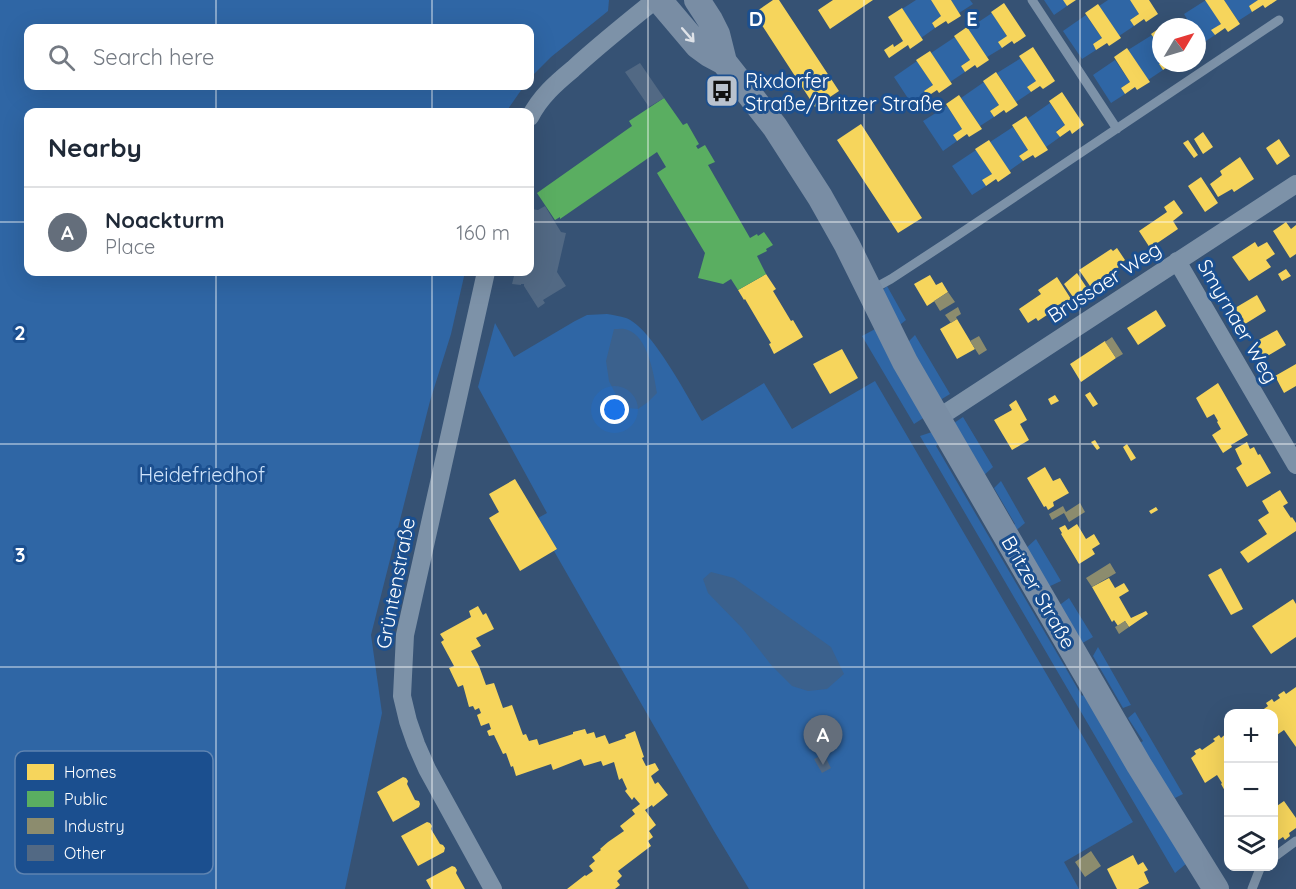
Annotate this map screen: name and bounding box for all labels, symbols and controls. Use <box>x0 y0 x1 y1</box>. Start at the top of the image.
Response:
text: D <box>749 6 763 31</box>
text: E <box>966 6 978 31</box>
north arrow <box>1152 18 1206 72</box>
search box <box>24 24 534 90</box>
one-way arrow <box>681 27 695 42</box>
icon: search <box>45 41 78 74</box>
text: Search here <box>93 43 214 71</box>
place label: Rixdorfer Straße/Britzer Straße <box>745 68 943 116</box>
bus stop icon: Rixdorfer Straße/Britzer Straße <box>704 73 740 109</box>
text: Nearby <box>48 131 142 164</box>
text: Noackturm <box>105 206 224 234</box>
text: A <box>61 220 74 245</box>
text: 160 m <box>456 220 510 245</box>
text: Place <box>105 234 155 259</box>
street label: Brussaer Weg <box>1043 236 1165 328</box>
street label: Smyrnaer Weg <box>1192 254 1284 388</box>
text: 2 <box>14 320 26 345</box>
your location <box>600 395 629 424</box>
park label: Heidefriedhof <box>139 462 265 487</box>
street label: Grüntenstraße <box>370 515 420 651</box>
street label: Britzer Straße <box>997 531 1081 653</box>
text: 3 <box>15 542 25 567</box>
map controls <box>1224 709 1278 871</box>
button: + <box>1224 709 1278 763</box>
pin: A <box>804 716 842 765</box>
legend <box>15 751 213 874</box>
text: Homes <box>64 762 116 782</box>
button: − <box>1224 763 1278 817</box>
text: Public <box>64 789 108 809</box>
text: Industry <box>64 816 124 836</box>
button: layers <box>1224 817 1278 871</box>
text: Other <box>64 843 106 863</box>

